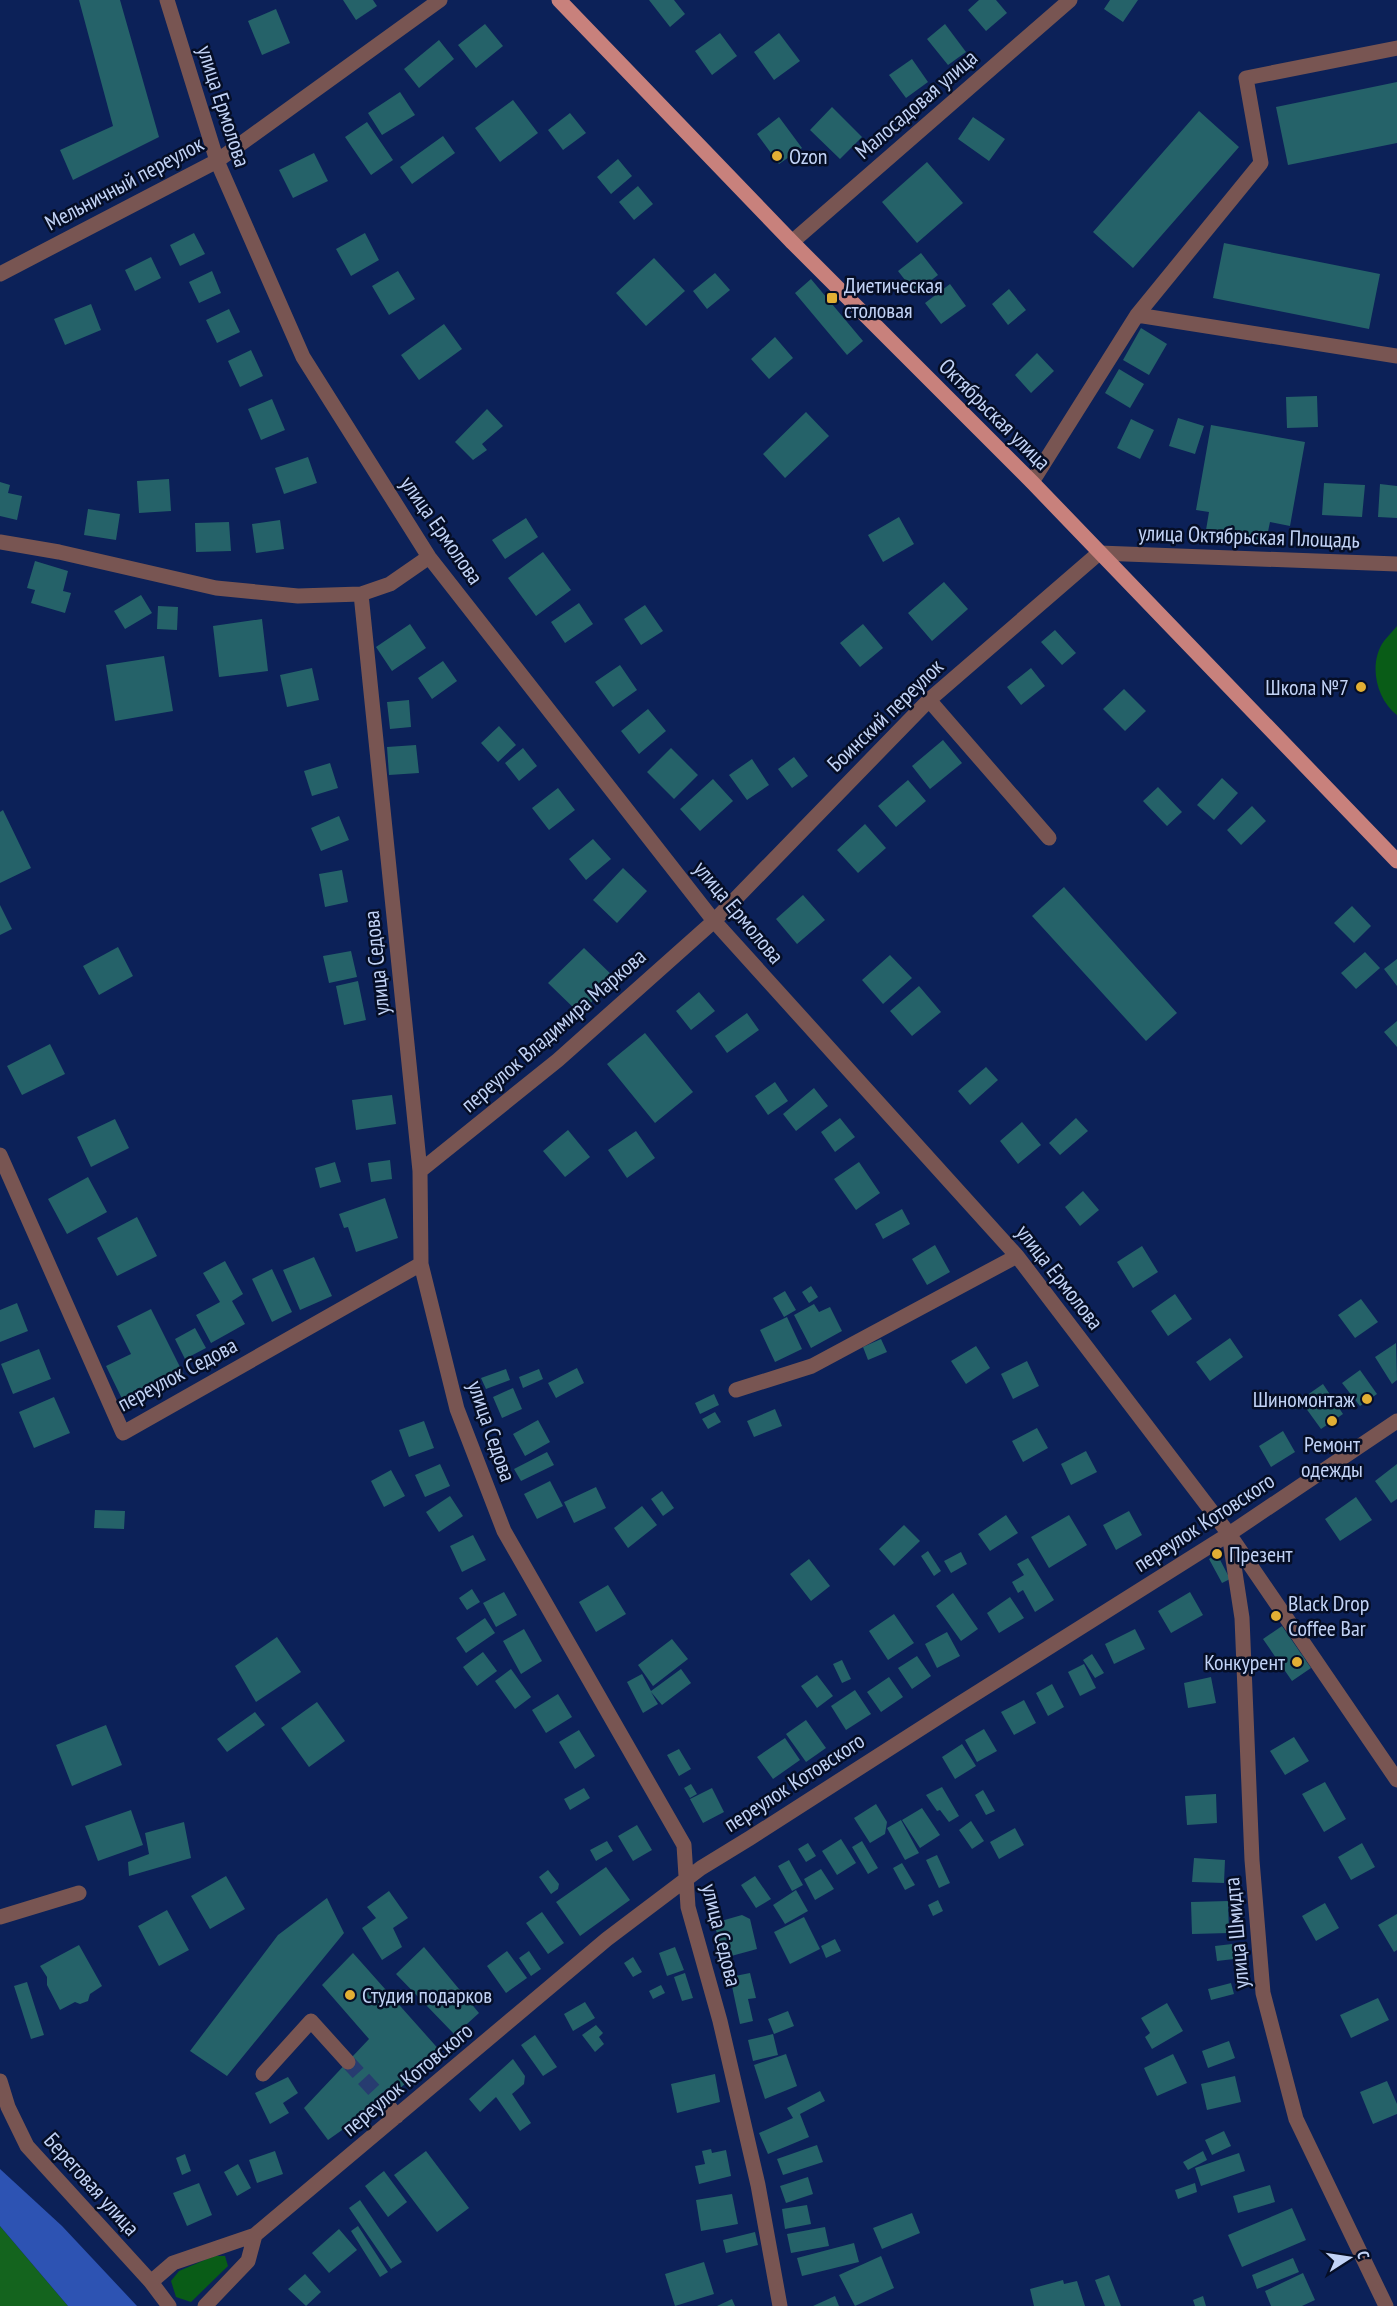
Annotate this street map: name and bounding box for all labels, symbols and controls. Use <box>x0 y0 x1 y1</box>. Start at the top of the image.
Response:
street label: улица Ермолова <box>191 42 257 170</box>
street label: Малосадовая улица <box>849 43 983 165</box>
street label: Мельничный переулок <box>40 129 208 237</box>
place label: Ozon <box>789 142 828 170</box>
marker: Ozon <box>770 149 784 163</box>
place label: Диетическая столовая <box>844 271 943 324</box>
marker: Диетическая столовая <box>825 291 839 305</box>
street label: Октябрьская улица <box>933 352 1057 476</box>
street label: улица Ермолова <box>394 470 490 590</box>
street label: улица Октябрьская Площадь <box>1138 518 1360 554</box>
street label: Боинский переулок <box>821 652 949 777</box>
place label: Школа №7 <box>1265 673 1349 701</box>
marker: Школа №7 <box>1354 680 1368 694</box>
street label: улица Ермолова <box>688 855 790 969</box>
street label: улица Седова <box>357 909 395 1017</box>
street label: переулок Владимира Маркова <box>455 942 651 1118</box>
street label: улица Ермолова <box>1010 1219 1110 1335</box>
street label: переулок Седова <box>112 1331 242 1417</box>
street label: улица Седова <box>462 1377 522 1485</box>
place label: Шиномонтаж <box>1253 1385 1355 1413</box>
marker: Шиномонтаж <box>1360 1392 1374 1406</box>
marker: Ремонт одежды <box>1325 1414 1339 1428</box>
place label: Ремонт одежды <box>1301 1430 1363 1483</box>
street label: переулок Котовского <box>1128 1466 1280 1578</box>
place label: Презент <box>1229 1540 1294 1568</box>
marker: Презент <box>1210 1547 1224 1561</box>
place label: Black Drop Coffee Bar <box>1288 1589 1369 1642</box>
marker: Black Drop Coffee Bar <box>1269 1609 1283 1623</box>
place label: Конкурент <box>1204 1648 1286 1676</box>
marker: Конкурент <box>1290 1655 1304 1669</box>
street label: переулок Котовского <box>718 1726 870 1838</box>
street label: улица Шмидта <box>1217 1876 1255 1990</box>
street label: улица Седова <box>696 1881 748 1989</box>
place label: Студия подарков <box>362 1981 492 2009</box>
marker: Студия подарков <box>343 1988 357 2002</box>
street label: переулок Котовского <box>336 2016 478 2142</box>
street label: Береговая улица <box>38 2127 146 2241</box>
north arrow <box>1319 2228 1379 2288</box>
text: С <box>1353 2249 1374 2261</box>

